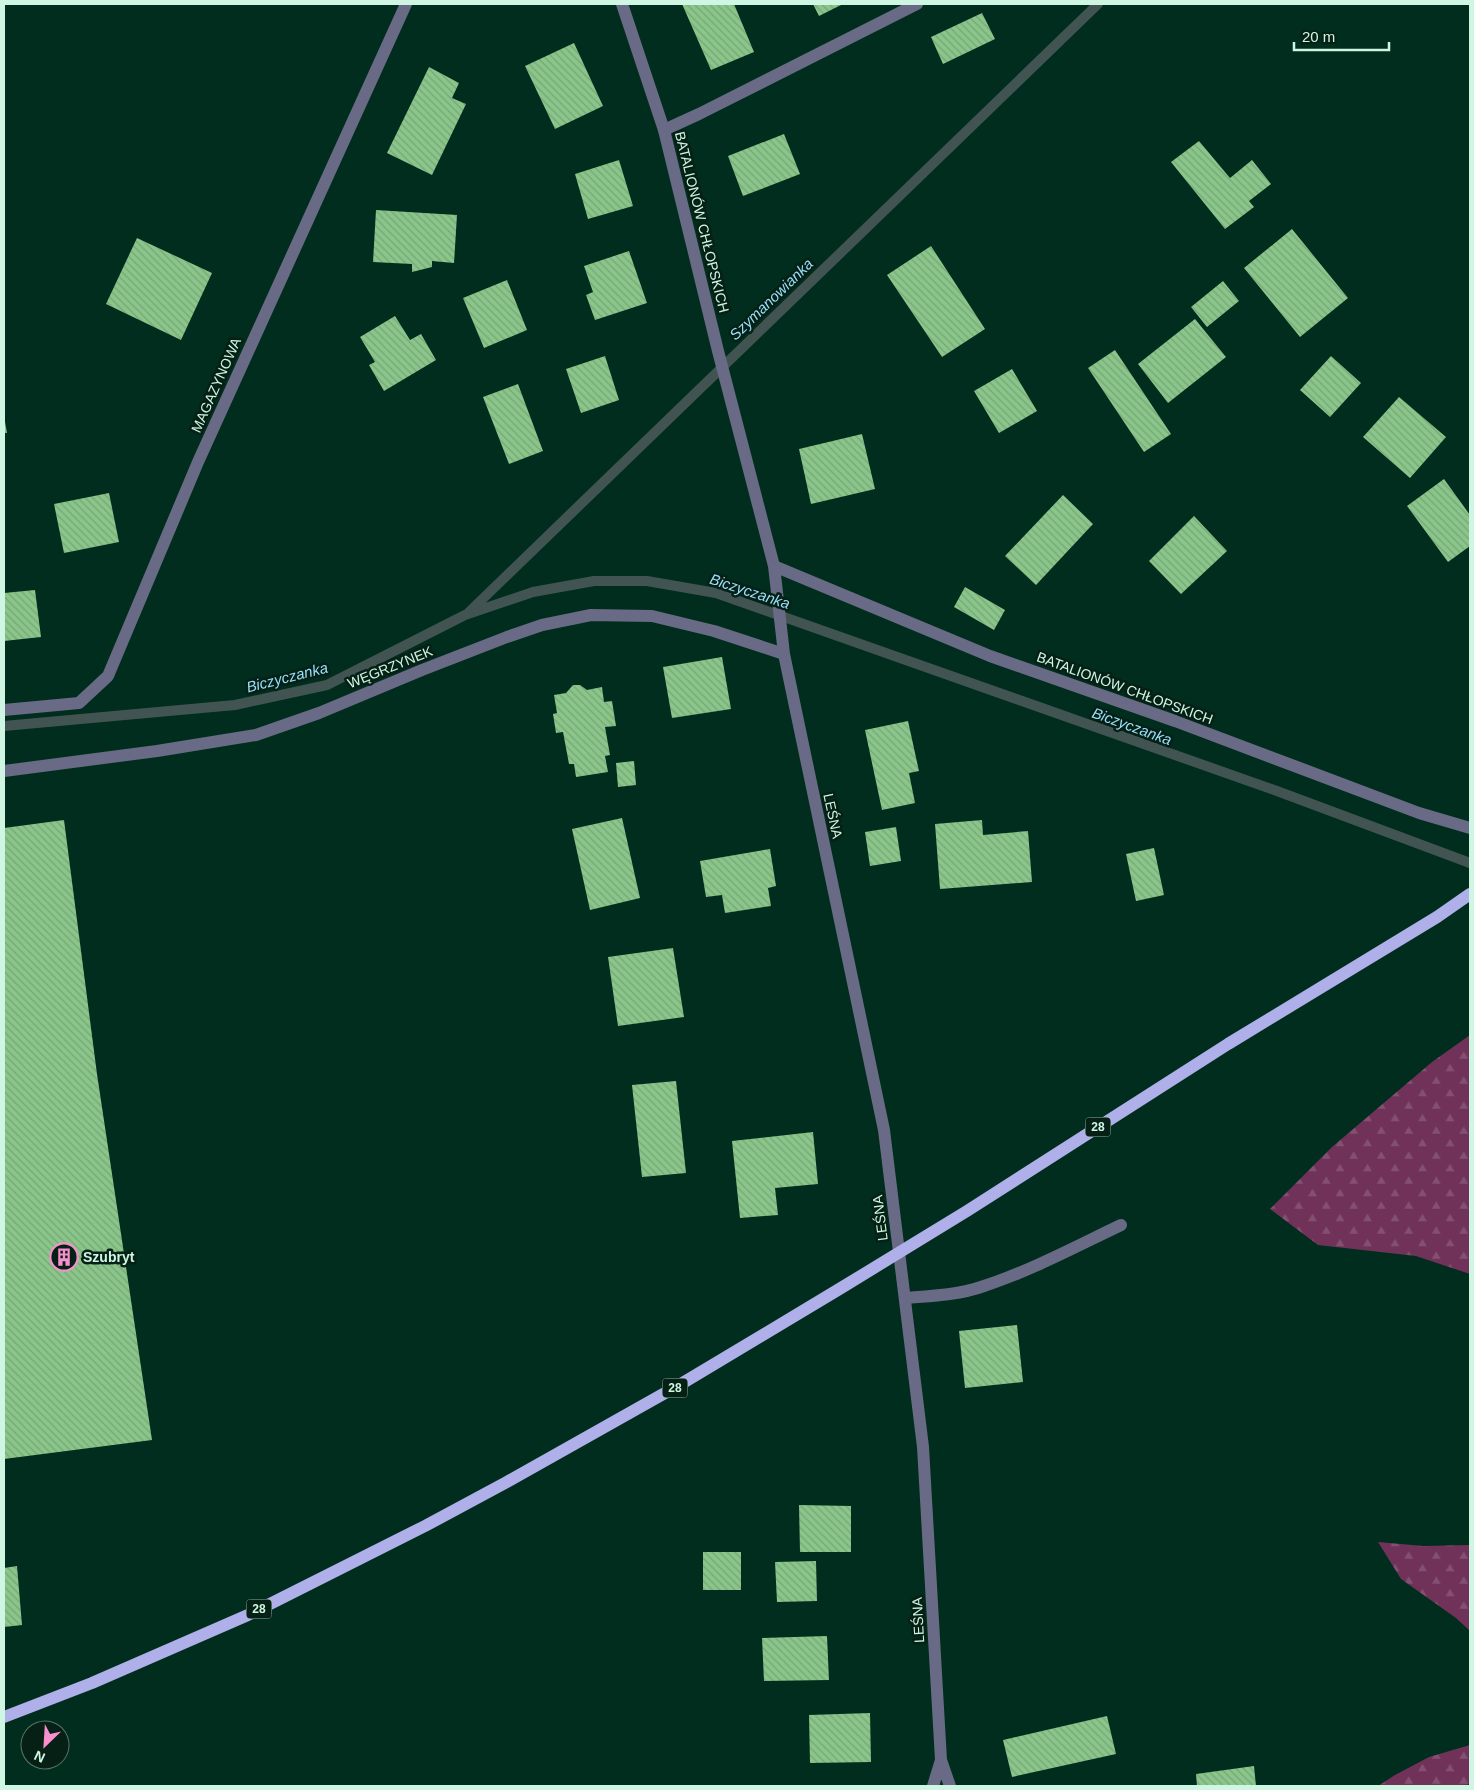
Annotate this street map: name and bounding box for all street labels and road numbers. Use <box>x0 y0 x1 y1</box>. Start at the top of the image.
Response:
street label: BATALIONÓW CHŁOPSKICH <box>672 130 732 314</box>
street label: MAGAZYNOWA <box>188 334 244 435</box>
street label: WĘGRZYNEK <box>345 642 435 691</box>
street label: BATALIONÓW CHŁOPSKICH <box>1035 649 1215 727</box>
street label: LEŚNA <box>820 792 847 841</box>
road number: 28 <box>1086 1118 1110 1136</box>
street label: LEŚNA <box>868 1194 891 1242</box>
road number: 28 <box>662 1379 688 1398</box>
street label: LEŚNA <box>908 1596 927 1643</box>
road number: 28 <box>246 1600 272 1618</box>

